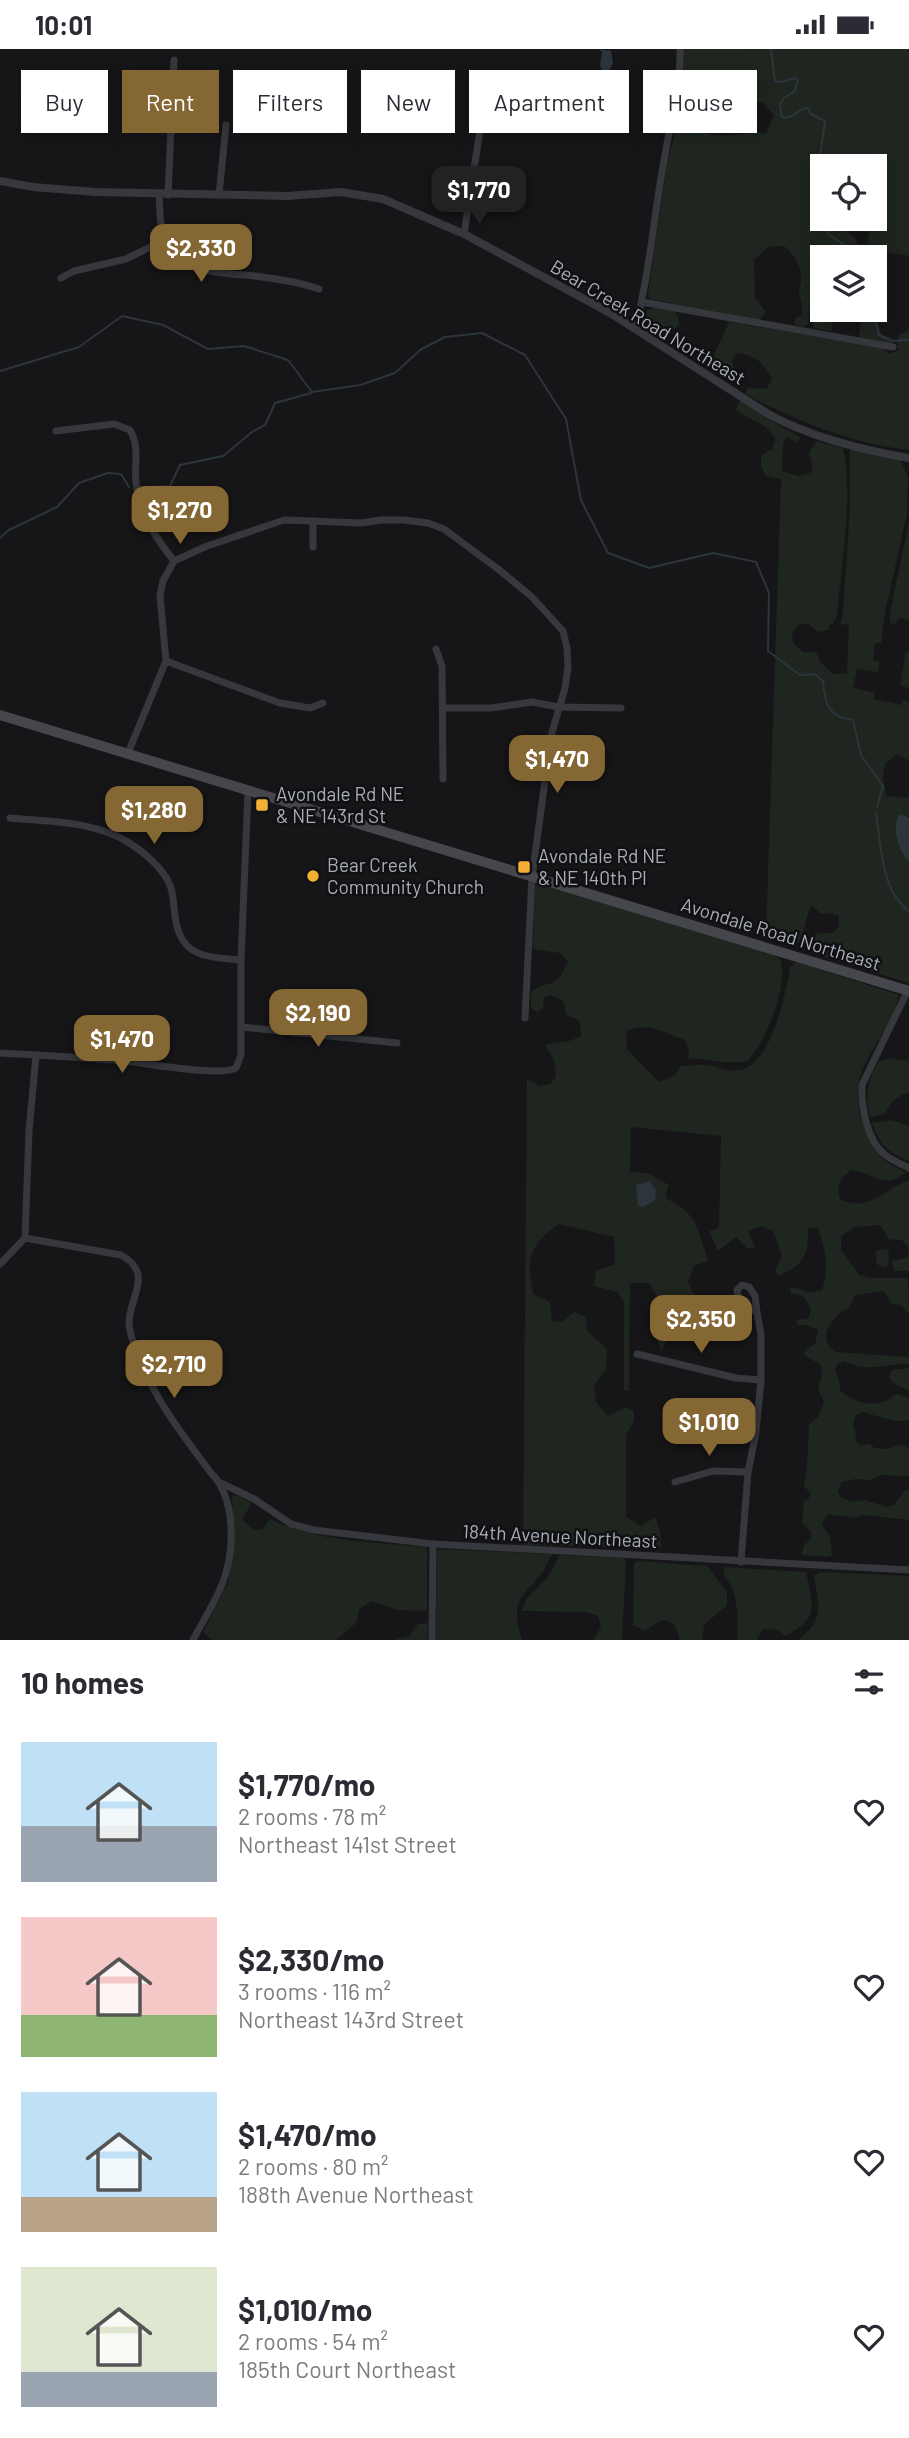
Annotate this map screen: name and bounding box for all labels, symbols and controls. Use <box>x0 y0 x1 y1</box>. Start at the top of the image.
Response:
text: 10:01 <box>35 9 92 40</box>
chip: Buy <box>21 70 108 133</box>
chip: Rent <box>122 70 219 133</box>
chip: Filters <box>233 70 347 133</box>
chip: New <box>361 70 455 133</box>
chip: Apartment <box>469 70 629 133</box>
chip: House <box>643 70 757 133</box>
map controls <box>810 154 887 322</box>
button: locate <box>810 154 887 231</box>
pin: $1,770 <box>422 167 536 226</box>
text: $1,770 <box>447 175 511 203</box>
pin: $2,330 <box>144 225 258 284</box>
text: $2,330 <box>166 233 236 261</box>
button: layers <box>810 245 887 322</box>
street label: Bear Creek Road Northeast <box>547 254 750 389</box>
pin: $1,270 <box>123 487 237 546</box>
text: $1,270 <box>148 495 212 523</box>
pin: $1,470 <box>500 735 614 795</box>
text: $1,470 <box>525 744 589 772</box>
place label: Avondale Rd NE & NE 143rd St <box>276 782 404 827</box>
pin: $1,280 <box>97 787 211 846</box>
text: $1,280 <box>121 795 187 823</box>
marker: Avondale Rd NE & NE 143rd St <box>254 797 270 813</box>
place label: Avondale Rd NE & NE 140th Pl <box>538 844 666 889</box>
place label: Bear Creek Community Church <box>327 853 484 898</box>
marker: Avondale Rd NE & NE 140th Pl <box>516 859 532 875</box>
marker: Bear Creek Community Church <box>305 868 321 884</box>
street label: Avondale Road Northeast <box>679 892 884 975</box>
pin: $2,190 <box>261 989 375 1049</box>
text: $2,190 <box>285 998 351 1026</box>
pin: $1,470 <box>65 1016 179 1075</box>
text: $1,470 <box>90 1024 154 1052</box>
pin: $2,350 <box>644 1295 758 1355</box>
text: $2,350 <box>666 1304 736 1332</box>
pin: $2,710 <box>117 1341 231 1400</box>
text: $2,710 <box>142 1349 206 1377</box>
pin: $1,010 <box>652 1399 766 1458</box>
text: $1,010 <box>679 1407 739 1435</box>
street label: 184th Avenue Northeast <box>462 1519 658 1552</box>
icon: filters <box>850 1663 888 1701</box>
text: 10 homes <box>21 1664 144 1700</box>
text: $1,770/mo <box>238 1766 376 1802</box>
icon: home <box>77 1770 161 1854</box>
icon: heart <box>850 1793 888 1831</box>
text: 2 rooms · 78 m² <box>238 1802 386 1830</box>
text: Northeast 141st Street <box>238 1830 457 1858</box>
text: $2,330/mo <box>238 1941 384 1977</box>
icon: home <box>77 1945 161 2029</box>
icon: heart <box>850 1968 888 2006</box>
text: 3 rooms · 116 m² <box>238 1977 391 2005</box>
text: Northeast 143rd Street <box>238 2005 464 2033</box>
text: $1,470/mo <box>238 2116 377 2152</box>
icon: home <box>77 2120 161 2204</box>
icon: heart <box>850 2143 888 2181</box>
text: 2 rooms · 80 m² <box>238 2152 388 2180</box>
text: 188th Avenue Northeast <box>238 2180 474 2208</box>
text: $1,010/mo <box>238 2291 372 2327</box>
icon: home <box>77 2295 161 2379</box>
icon: heart <box>850 2318 888 2356</box>
text: 2 rooms · 54 m² <box>238 2327 388 2355</box>
text: 185th Court Northeast <box>238 2355 456 2383</box>

